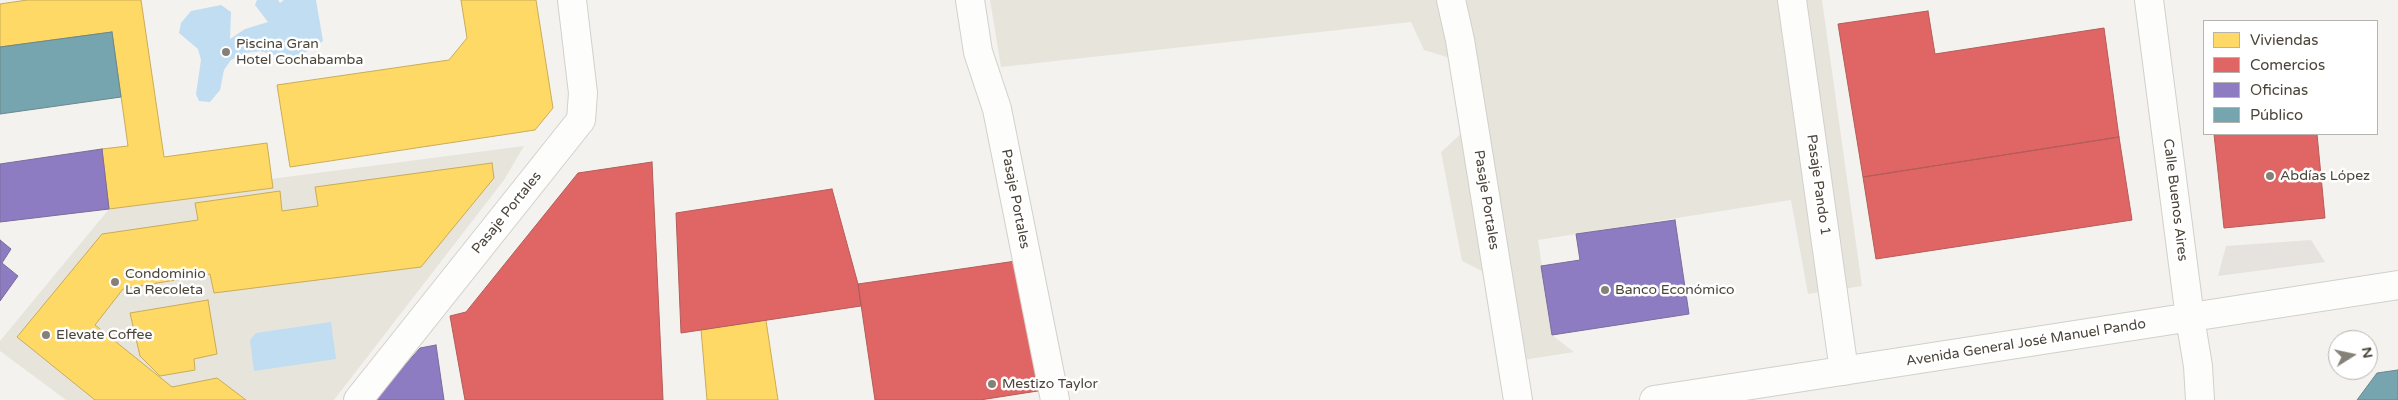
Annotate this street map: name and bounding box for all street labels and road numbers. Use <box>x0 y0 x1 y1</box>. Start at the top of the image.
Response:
street label: Pasaje Pando 1 <box>1803 133 1833 237</box>
street label: Calle Buenos Aires <box>2159 138 2191 262</box>
street label: Pasaje Portales <box>997 148 1033 250</box>
street label: Pasaje Portales <box>1470 149 1502 251</box>
street label: Pasaje Portales <box>469 168 545 258</box>
street label: Avenida General José Manuel Pando <box>1905 316 2147 370</box>

